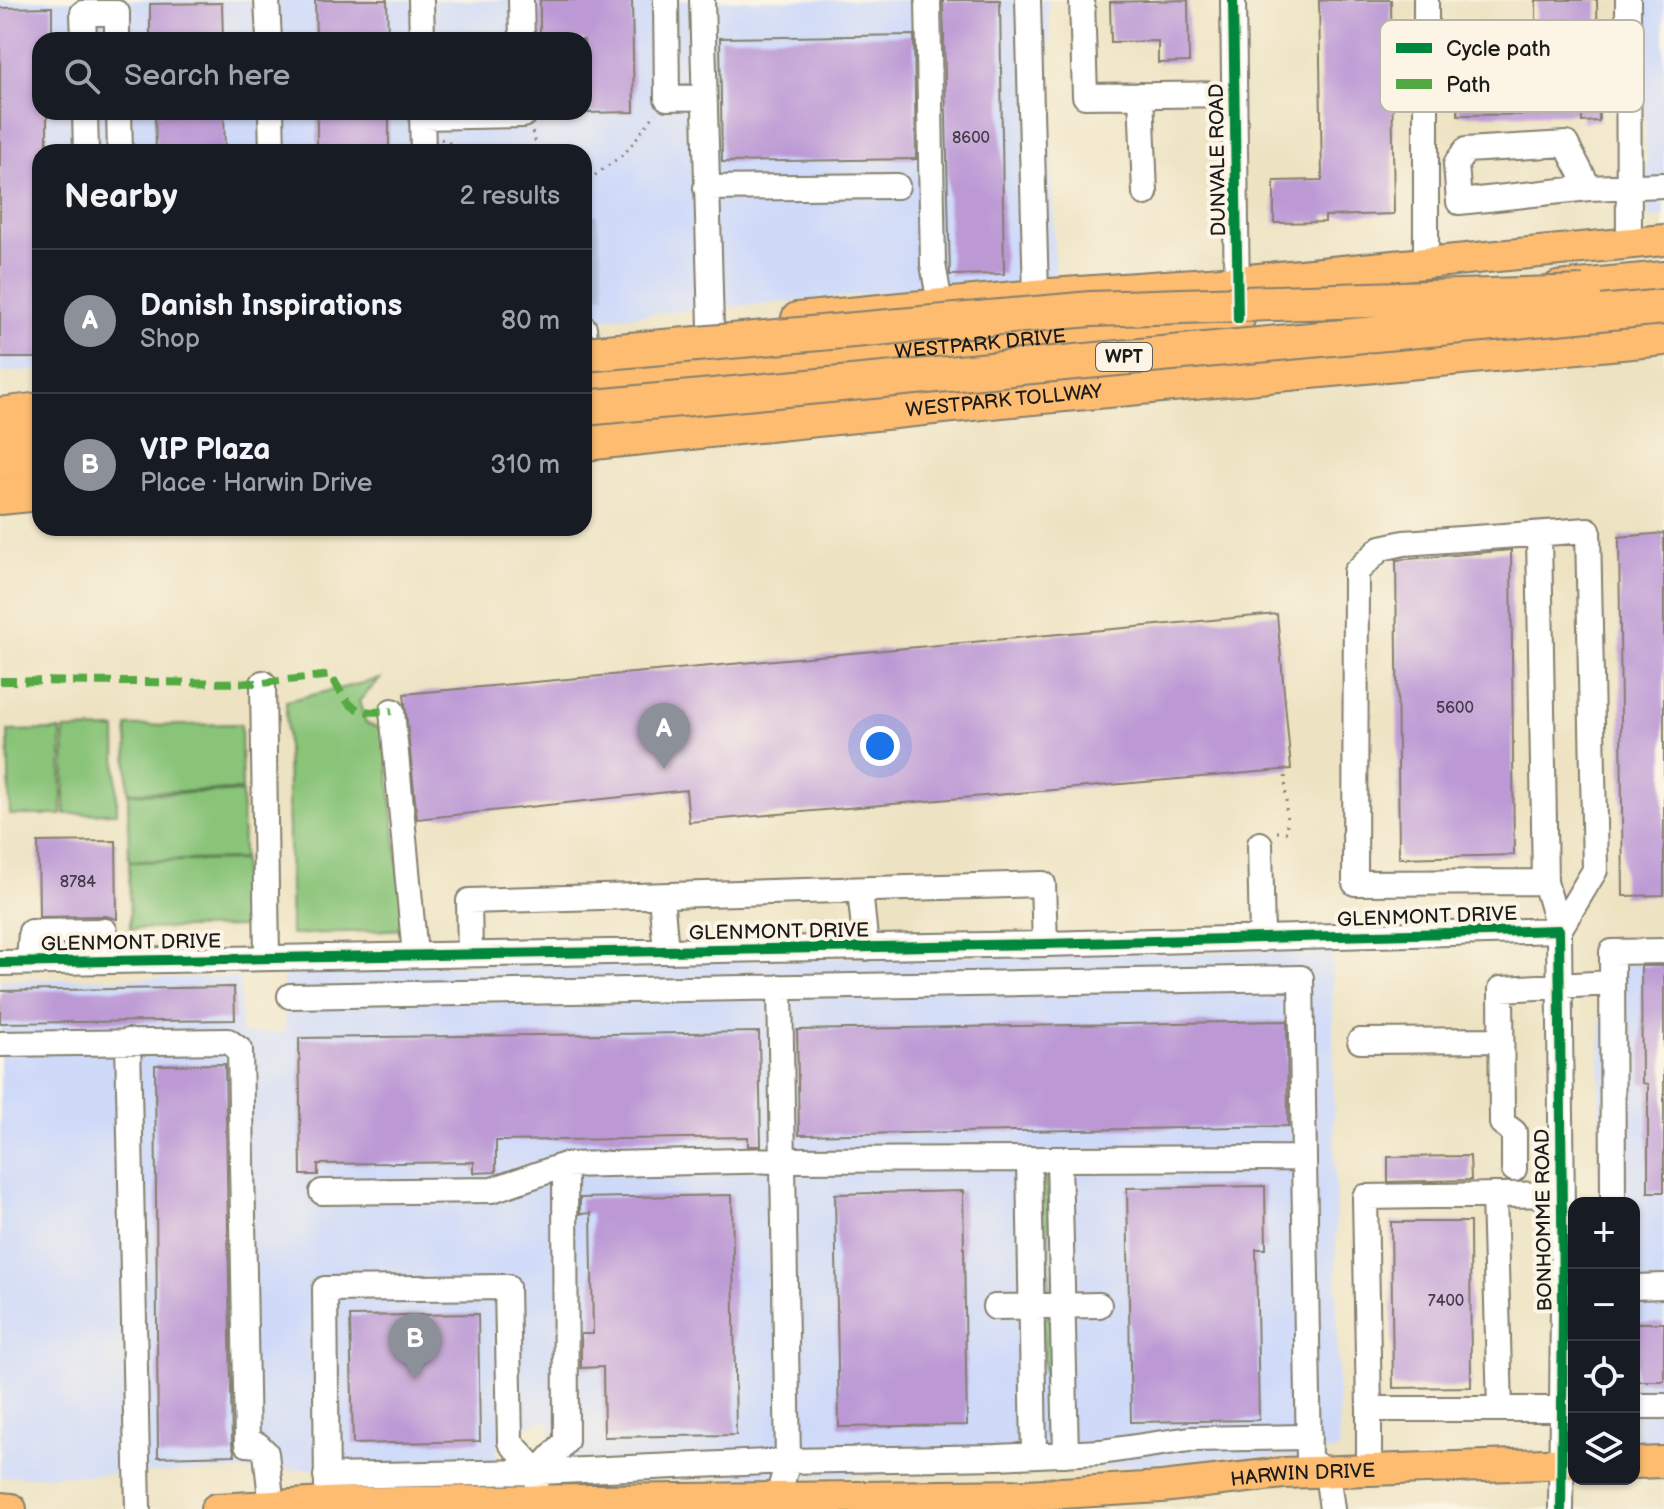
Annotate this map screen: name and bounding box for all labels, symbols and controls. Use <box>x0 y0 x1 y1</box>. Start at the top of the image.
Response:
legend <box>1380 20 1644 112</box>
search box <box>32 32 592 120</box>
text: Cycle path <box>1446 36 1551 63</box>
icon: search <box>60 54 104 98</box>
text: Search here <box>124 58 290 94</box>
text: Path <box>1446 72 1490 99</box>
street label: DUNVALE ROAD <box>1205 83 1231 237</box>
house number: 8600 <box>952 129 990 148</box>
text: Nearby <box>64 176 178 217</box>
text: 2 results <box>460 181 560 212</box>
text: Danish Inspirations <box>140 288 402 324</box>
text: A <box>82 306 98 337</box>
text: 80 m <box>501 306 560 337</box>
text: Shop <box>140 324 200 355</box>
street label: WESTPARK DRIVE <box>894 324 1067 365</box>
road number: WPT <box>1096 343 1152 371</box>
street label: WESTPARK TOLLWAY <box>904 380 1104 423</box>
text: VIP Plaza <box>140 432 270 468</box>
text: B <box>81 450 99 481</box>
text: 310 m <box>490 450 560 481</box>
text: Place · Harwin Drive <box>140 468 372 499</box>
house number: 5600 <box>1436 699 1474 718</box>
pin: A <box>638 703 690 769</box>
your location <box>860 726 900 766</box>
house number: 8784 <box>60 873 96 892</box>
street label: GLENMONT DRIVE <box>1337 902 1518 932</box>
street label: GLENMONT DRIVE <box>689 918 869 946</box>
street label: GLENMONT DRIVE <box>41 929 221 957</box>
street label: BONHOMME ROAD <box>1530 1128 1558 1311</box>
map controls <box>1568 1197 1640 1485</box>
button: + <box>1568 1197 1640 1269</box>
button: − <box>1568 1269 1640 1341</box>
house number: 7400 <box>1428 1292 1464 1311</box>
pin: B <box>389 1313 441 1379</box>
button: locate <box>1568 1341 1640 1413</box>
button: layers <box>1568 1413 1640 1485</box>
street label: HARWIN DRIVE <box>1229 1459 1376 1492</box>

